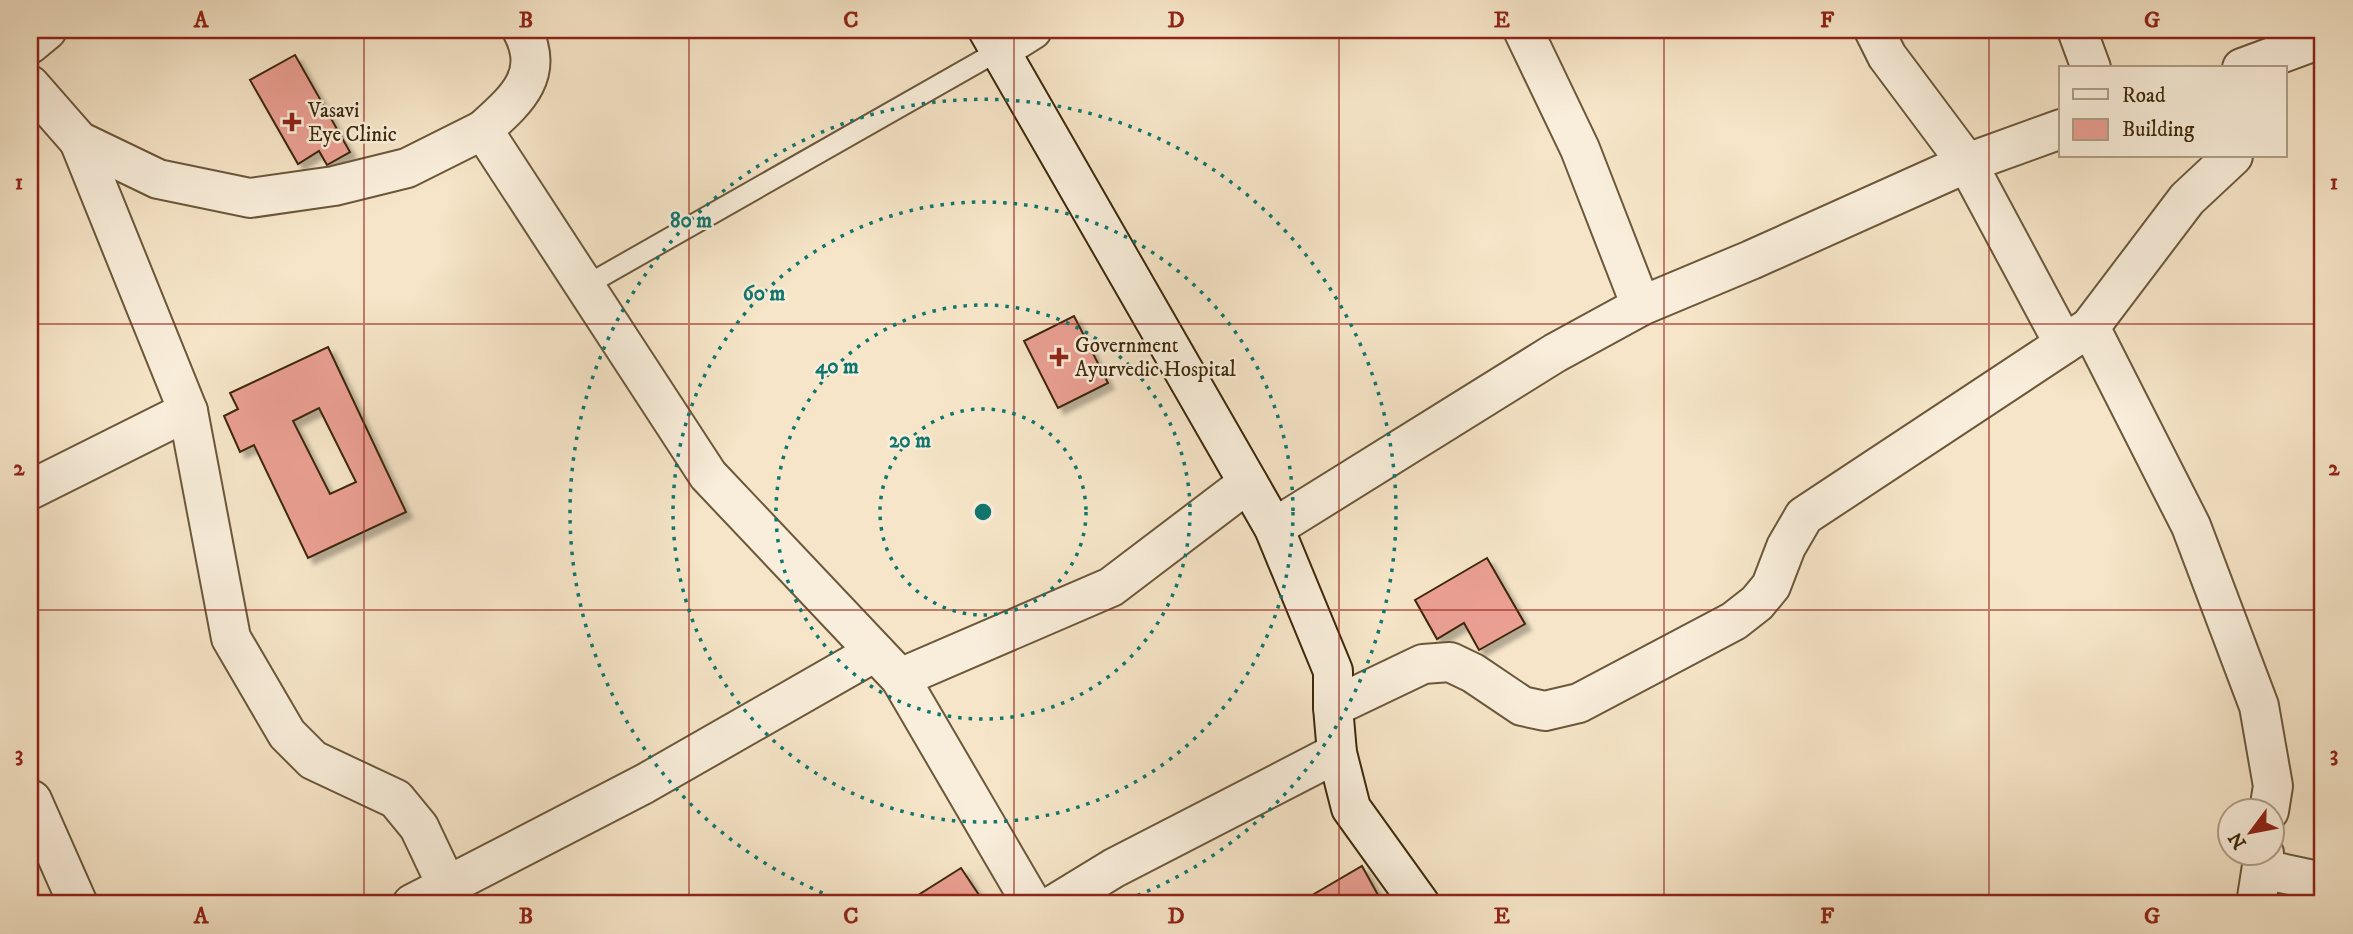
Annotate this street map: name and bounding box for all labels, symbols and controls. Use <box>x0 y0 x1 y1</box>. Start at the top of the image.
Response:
text: A <box>193 6 210 35</box>
text: B <box>519 6 533 35</box>
text: C <box>843 6 859 35</box>
text: D <box>1167 6 1185 35</box>
text: E <box>1494 6 1510 35</box>
text: F <box>1820 6 1835 35</box>
text: G <box>2144 6 2160 35</box>
legend <box>2059 66 2286 158</box>
text: Road <box>2122 83 2166 109</box>
place label: Vasavi Eye Clinic <box>307 98 397 148</box>
marker: Vasavi Eye Clinic <box>282 112 302 132</box>
text: Building <box>2122 117 2195 143</box>
text: 1 <box>15 168 23 197</box>
text: 1 <box>2330 168 2338 197</box>
text: 80 m <box>670 208 712 234</box>
text: 60 m <box>743 281 785 307</box>
place label: Government Ayurvedic Hospital <box>1075 333 1237 383</box>
marker: Government Ayurvedic Hospital <box>1049 347 1069 367</box>
text: 40 m <box>815 354 859 380</box>
text: 20 m <box>889 428 931 454</box>
text: 2 <box>13 454 25 483</box>
text: 2 <box>2328 454 2340 483</box>
centre of rings <box>971 500 995 524</box>
text: 3 <box>15 740 23 769</box>
text: 3 <box>2330 740 2338 769</box>
north arrow <box>2216 797 2286 867</box>
text: N <box>2224 827 2252 853</box>
text: A <box>193 902 210 931</box>
text: B <box>519 902 533 931</box>
text: C <box>843 902 859 931</box>
text: D <box>1167 902 1185 931</box>
text: E <box>1494 902 1510 931</box>
text: F <box>1820 902 1835 931</box>
text: G <box>2144 902 2160 931</box>

